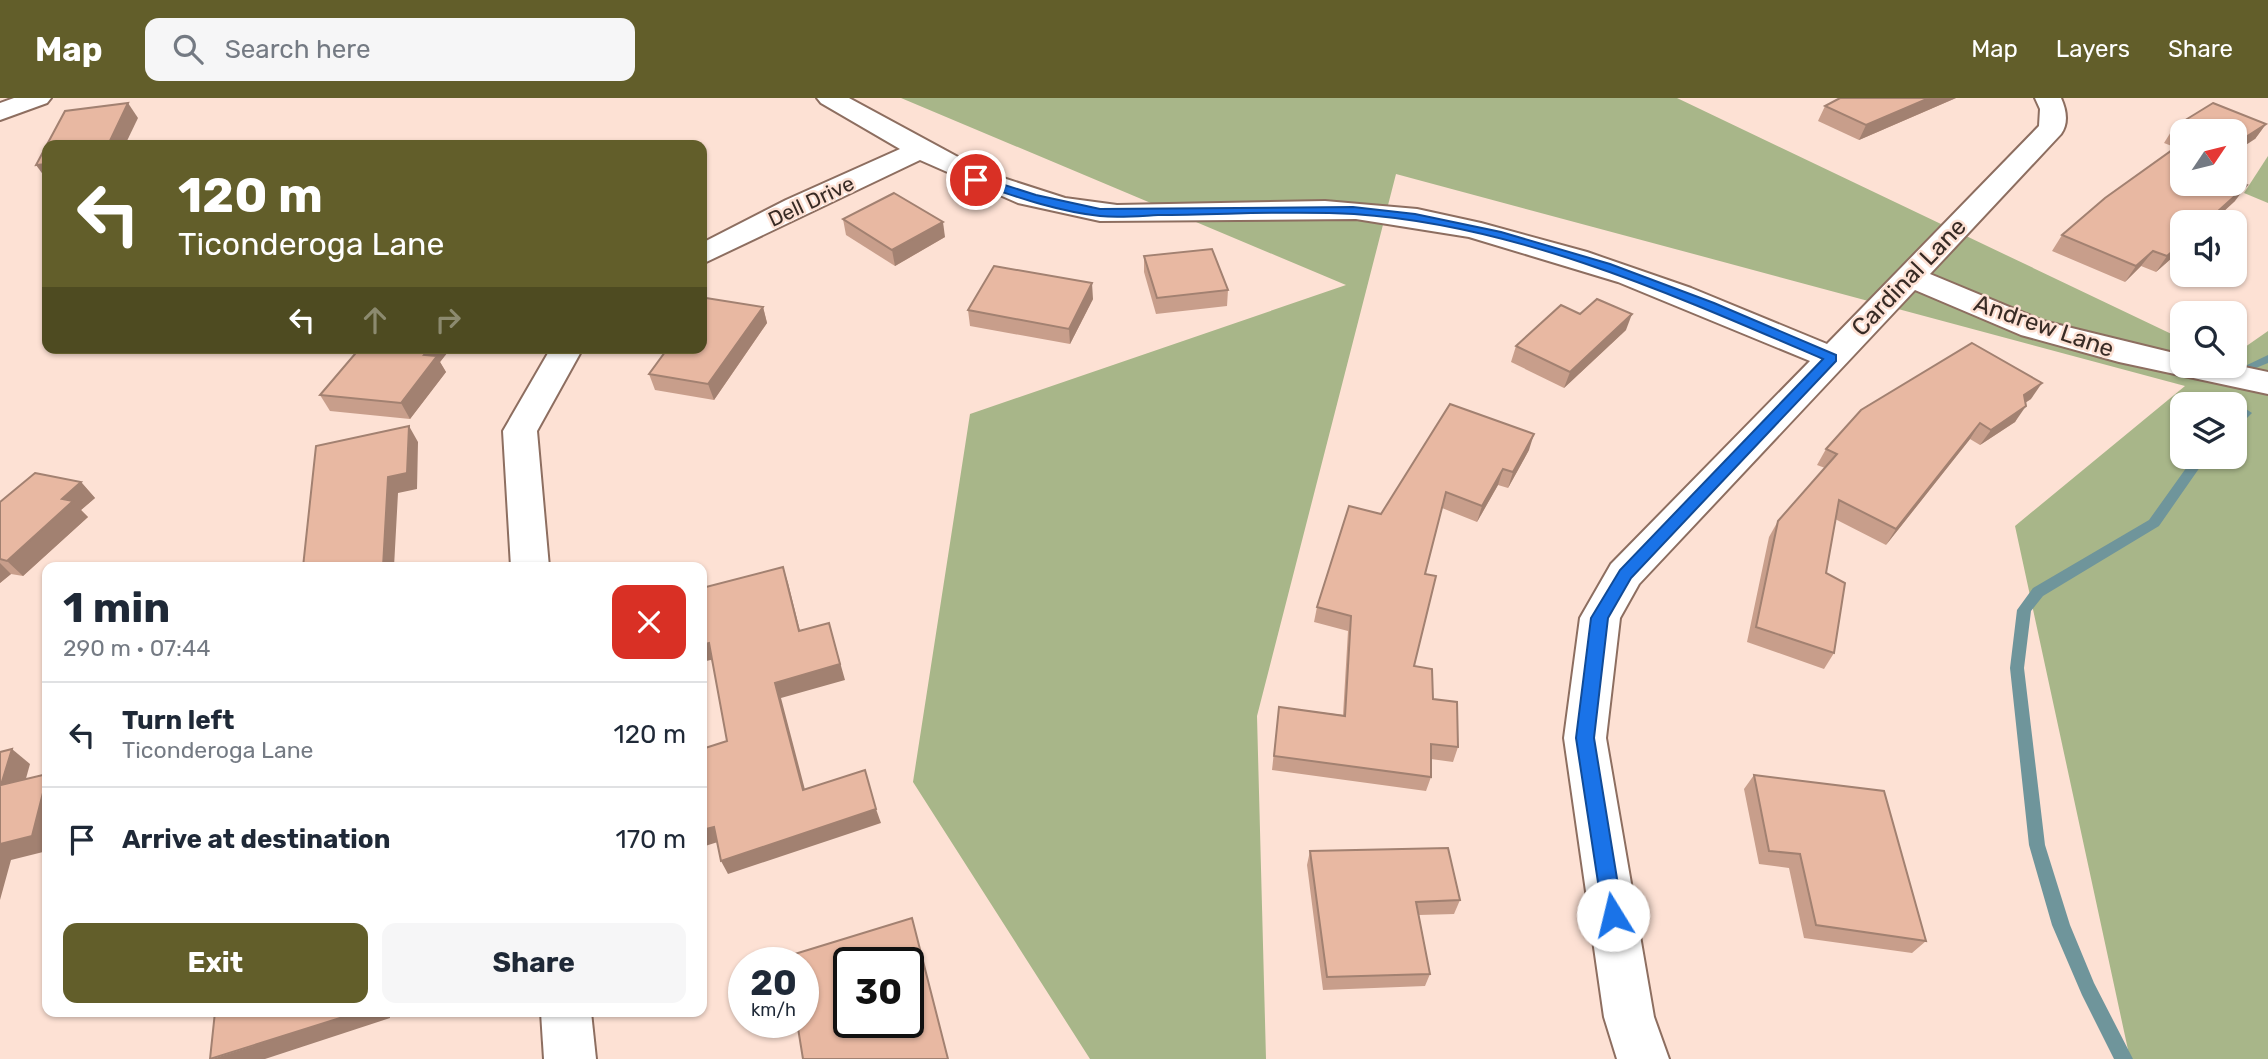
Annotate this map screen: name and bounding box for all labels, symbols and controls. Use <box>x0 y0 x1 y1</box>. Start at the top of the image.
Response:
search box <box>145 18 635 81</box>
text: Map <box>35 30 103 69</box>
icon: search <box>169 30 207 68</box>
text: Search here <box>225 34 370 65</box>
text: Map <box>1971 35 2018 63</box>
text: Layers <box>2056 35 2130 63</box>
text: Share <box>2168 35 2233 63</box>
north arrow <box>2170 119 2247 196</box>
map controls <box>2170 119 2247 469</box>
pin <box>946 150 1006 210</box>
icon: arrive <box>957 161 995 199</box>
text: 120 m <box>178 166 323 224</box>
icon: left <box>63 168 154 259</box>
street label: Dell Drive <box>764 170 858 232</box>
button: sound <box>2170 210 2247 287</box>
street label: Cardinal Lane <box>1846 212 1972 342</box>
text: Ticonderoga Lane <box>178 225 444 263</box>
street label: Andrew Lane <box>1970 289 2118 363</box>
icon: left <box>283 301 321 339</box>
icon: ahead <box>356 301 394 339</box>
icon: right <box>429 301 467 339</box>
button: search <box>2170 301 2247 378</box>
button: layers <box>2170 392 2247 469</box>
text: 1 min <box>63 583 170 633</box>
button: close <box>612 585 686 659</box>
text: 290 m · 07:44 <box>63 634 211 662</box>
text: Turn left <box>122 705 234 736</box>
icon: left <box>63 716 101 754</box>
text: 120 m <box>614 719 686 750</box>
text: Ticonderoga Lane <box>122 736 313 764</box>
icon: arrive <box>63 821 101 859</box>
text: Arrive at destination <box>122 824 390 855</box>
text: 170 m <box>616 824 686 855</box>
position arrow <box>1576 878 1650 952</box>
button: Exit <box>63 923 368 1003</box>
button: Share <box>382 923 686 1003</box>
speed limit sign: 30 <box>833 947 924 1038</box>
text: 20 <box>750 962 797 1004</box>
text: km/h <box>751 999 796 1021</box>

